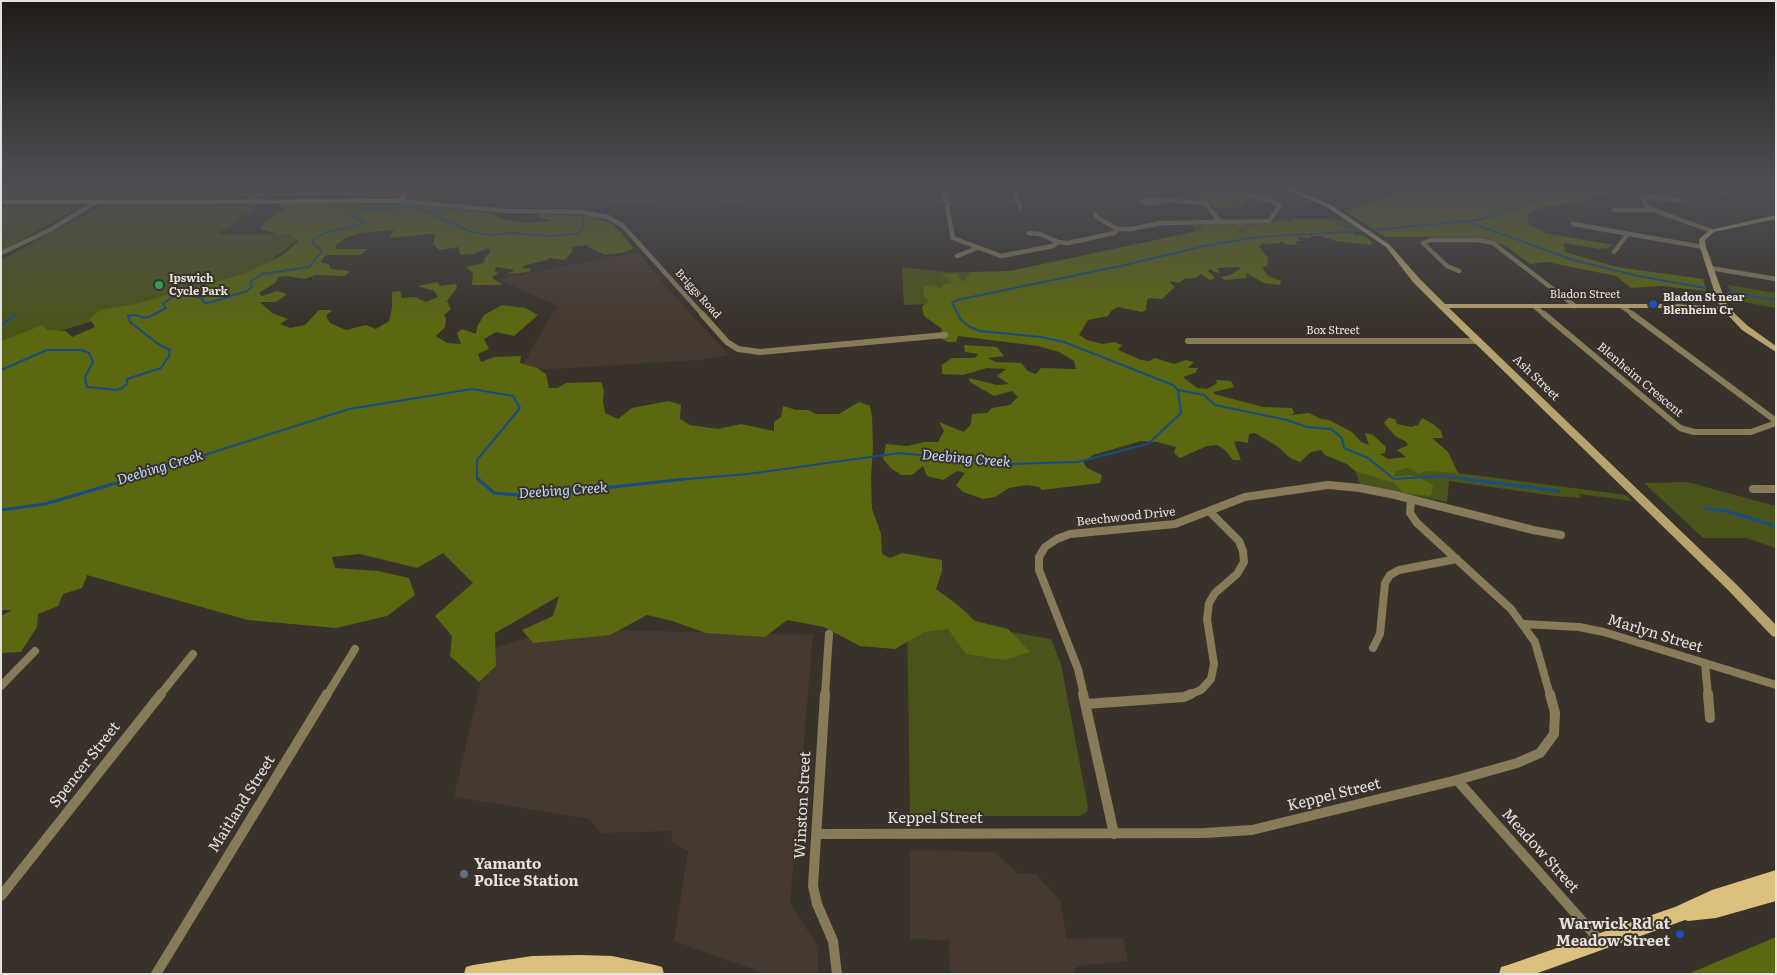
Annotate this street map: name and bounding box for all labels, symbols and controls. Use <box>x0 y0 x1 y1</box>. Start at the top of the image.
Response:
street label: Briggs Road <box>672 267 724 321</box>
place label: Ipswich Cycle Park <box>169 272 228 298</box>
marker: Ipswich Cycle Park <box>153 279 165 291</box>
street label: Bladon Street <box>1550 288 1620 302</box>
place label: Bladon St near Blenheim Cr <box>1663 291 1744 317</box>
marker: Bladon St near Blenheim Cr <box>1647 298 1659 310</box>
street label: Box Street <box>1306 324 1360 338</box>
street label: Blenheim Crescent <box>1594 340 1686 420</box>
street label: Ash Street <box>1510 352 1562 404</box>
water label: Deebing Creek <box>115 447 205 489</box>
water label: Deebing Creek <box>921 447 1011 471</box>
water label: Deebing Creek <box>518 480 608 502</box>
street label: Beechwood Drive <box>1076 505 1176 529</box>
street label: Marlyn Street <box>1605 611 1705 657</box>
street label: Spencer Street <box>46 719 124 811</box>
street label: Winston Street <box>791 751 815 859</box>
street label: Maitland Street <box>205 752 279 856</box>
street label: Keppel Street <box>1285 775 1383 815</box>
street label: Meadow Street <box>1498 805 1582 897</box>
street label: Keppel Street <box>887 810 983 828</box>
place label: Yamanto Police Station <box>474 856 579 891</box>
marker: Yamanto Police Station <box>458 868 470 880</box>
place label: Warwick Rd at Meadow Street <box>1556 916 1670 951</box>
marker: Warwick Rd at Meadow Street <box>1674 928 1686 940</box>

